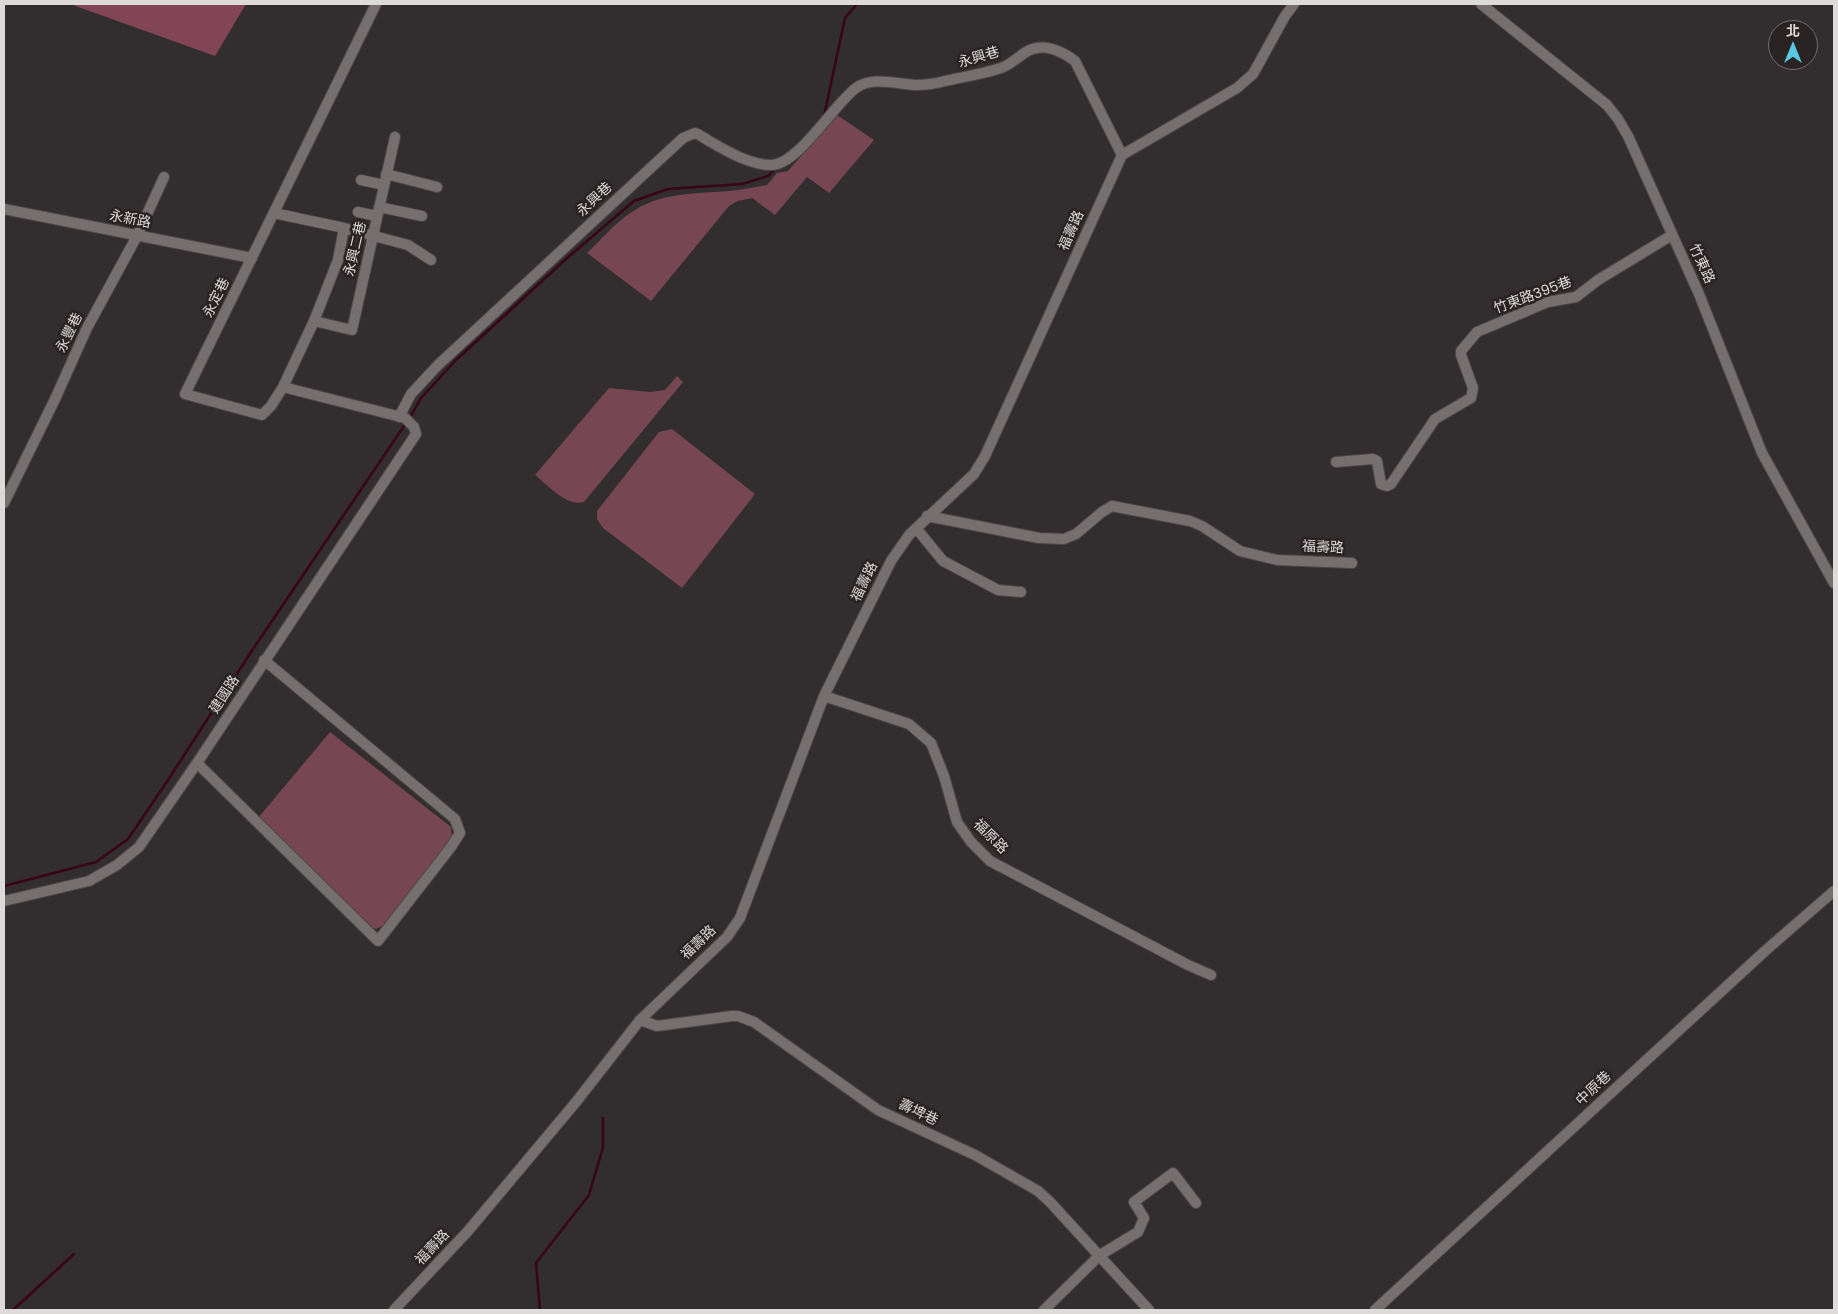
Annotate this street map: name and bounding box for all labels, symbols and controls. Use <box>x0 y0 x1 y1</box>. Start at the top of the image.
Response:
north arrow <box>1768 20 1818 70</box>
text: 北 <box>1786 21 1800 41</box>
street label: 永興巷 <box>956 44 1002 72</box>
street label: 永興巷 <box>574 180 616 220</box>
street label: 永新路 <box>108 208 152 232</box>
street label: 福壽路 <box>1056 208 1088 254</box>
street label: 永興二巷 <box>342 220 370 278</box>
street label: 竹東路 <box>1685 241 1717 287</box>
street label: 竹東路395巷 <box>1492 274 1574 318</box>
street label: 永定巷 <box>200 275 234 321</box>
street label: 永豐巷 <box>53 310 87 356</box>
street label: 福壽路 <box>1302 539 1344 557</box>
street label: 福壽路 <box>848 559 882 605</box>
street label: 建國路 <box>207 673 243 717</box>
street label: 福原路 <box>969 816 1011 858</box>
street label: 福壽路 <box>678 922 720 964</box>
street label: 中原巷 <box>1573 1069 1615 1109</box>
street label: 壽埤巷 <box>895 1097 941 1129</box>
street label: 福壽路 <box>413 1227 453 1269</box>

